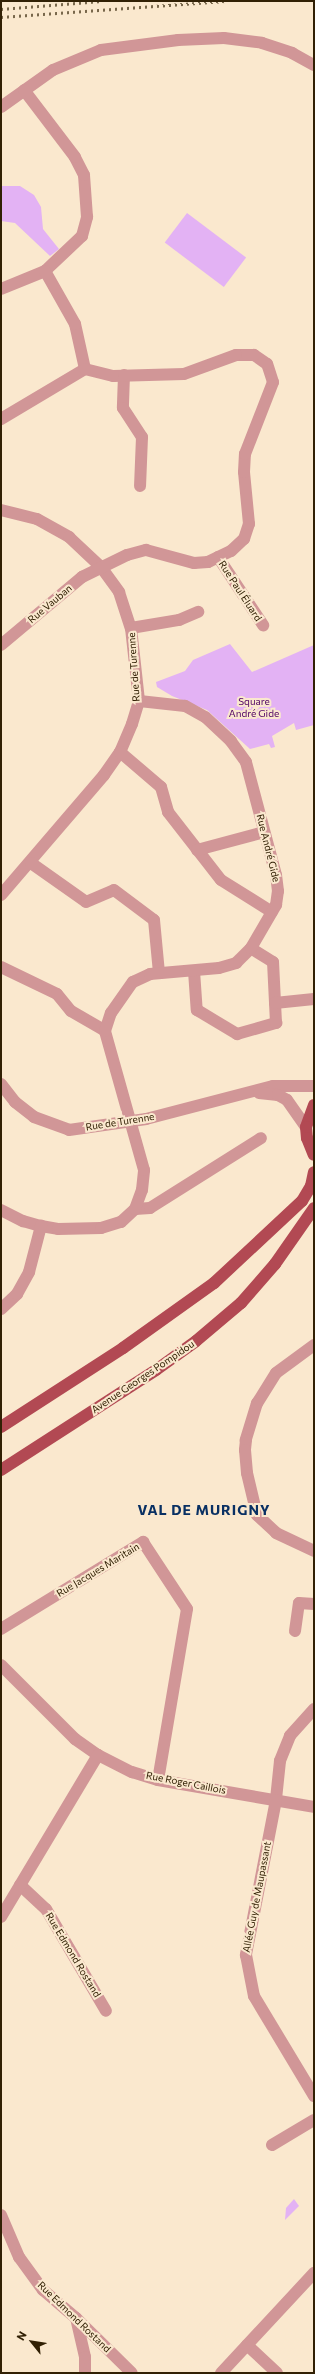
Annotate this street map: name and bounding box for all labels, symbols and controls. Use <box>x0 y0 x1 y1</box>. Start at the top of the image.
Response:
street label: Rue Paul Éluard <box>216 558 264 624</box>
street label: Rue Vauban <box>26 582 74 626</box>
street label: Rue de Turenne <box>126 632 142 702</box>
park label: Square André Gide <box>229 695 279 718</box>
street label: Rue André Gide <box>254 813 282 883</box>
street label: Rue de Turenne <box>85 1111 155 1133</box>
street label: Avenue Georges Pompidou <box>89 1338 197 1416</box>
district label: VAL DE MURIGNY <box>138 1502 270 1518</box>
street label: Rue Jacques Maritain <box>54 1541 142 1599</box>
street label: Rue Roger Caillois <box>145 1769 227 1797</box>
street label: Allée Guy de Maupassant <box>240 1840 274 1954</box>
street label: Rue Edmond Rostand <box>43 1910 103 2000</box>
street label: Rue Edmond Rostand <box>35 2279 113 2355</box>
north arrow <box>12 2322 52 2362</box>
text: N <box>13 2329 29 2343</box>

